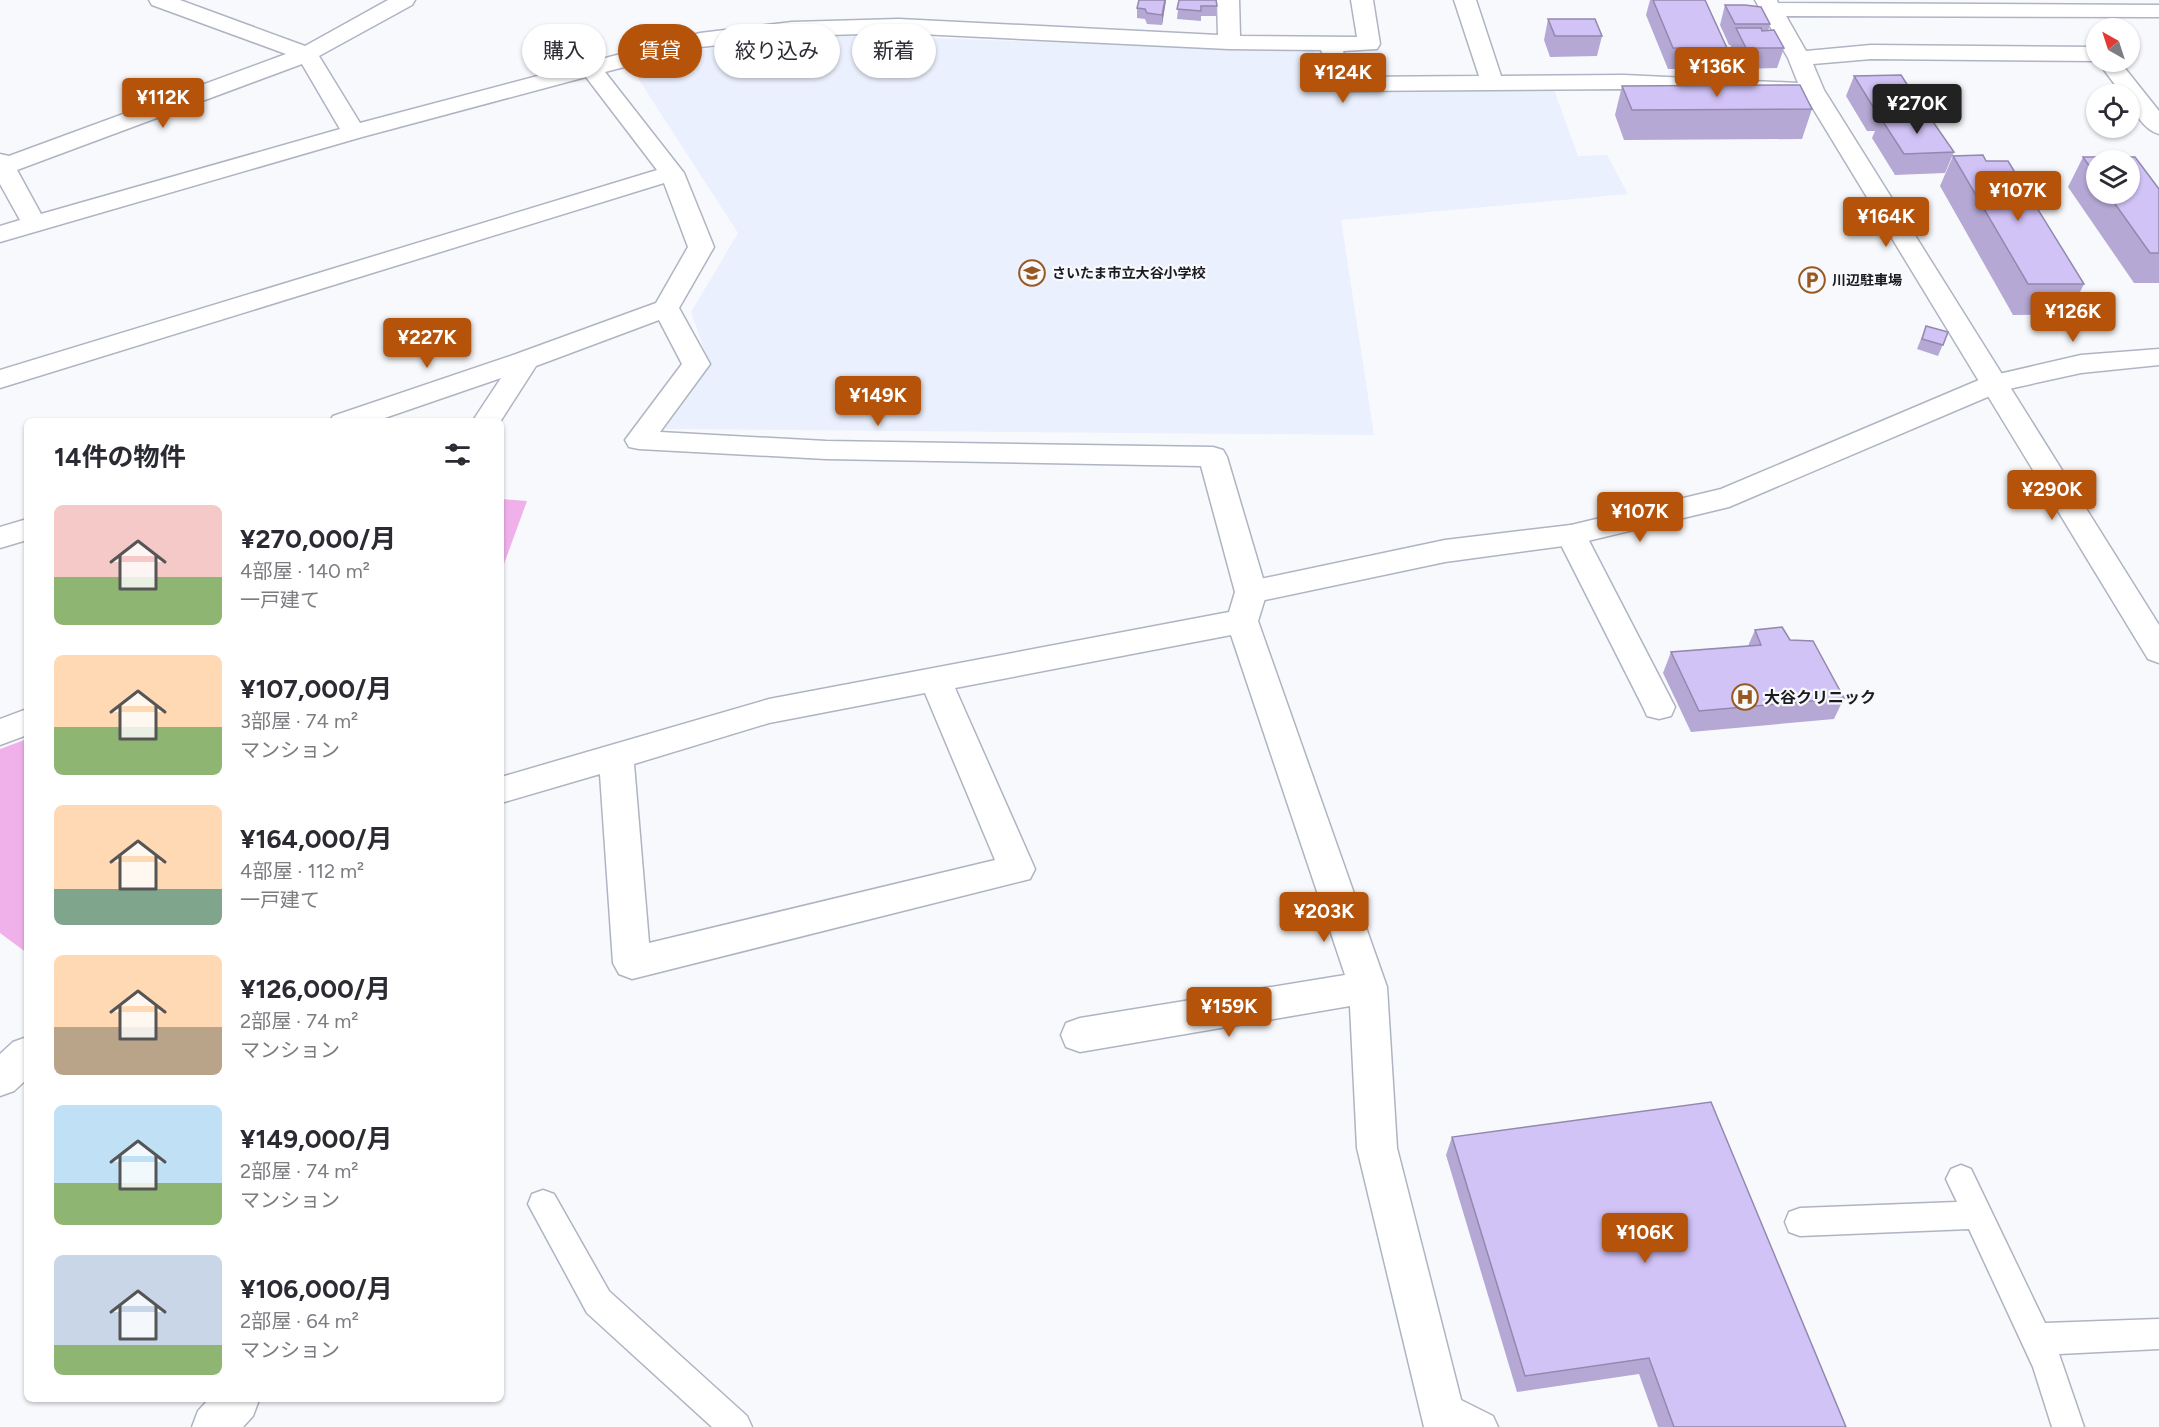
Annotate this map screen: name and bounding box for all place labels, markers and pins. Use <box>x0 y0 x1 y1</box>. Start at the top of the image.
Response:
pin: ¥136K <box>1675 47 1759 98</box>
pin: ¥124K <box>1301 53 1385 104</box>
pin: ¥112K <box>121 78 205 129</box>
pin: ¥270K <box>1875 84 1959 135</box>
pin: ¥107K <box>1976 171 2060 222</box>
pin: ¥164K <box>1844 197 1928 248</box>
school or university icon: さいたま市立大谷小学校 <box>1017 258 1047 288</box>
place label: さいたま市立大谷小学校 <box>1052 265 1206 282</box>
parking icon: 川辺駐車場 <box>1797 265 1827 295</box>
place label: 川辺駐車場 <box>1832 272 1902 289</box>
pin: ¥126K <box>2031 292 2115 343</box>
pin: ¥227K <box>385 318 469 369</box>
pin: ¥149K <box>836 376 920 427</box>
pin: ¥290K <box>2010 470 2094 521</box>
pin: ¥107K <box>1598 492 1682 543</box>
hospital icon: 大谷クリニック <box>1730 682 1760 712</box>
place label: 大谷クリニック <box>1764 688 1876 707</box>
pin: ¥203K <box>1282 892 1366 943</box>
pin: ¥159K <box>1187 987 1271 1038</box>
pin: ¥106K <box>1603 1213 1687 1264</box>

